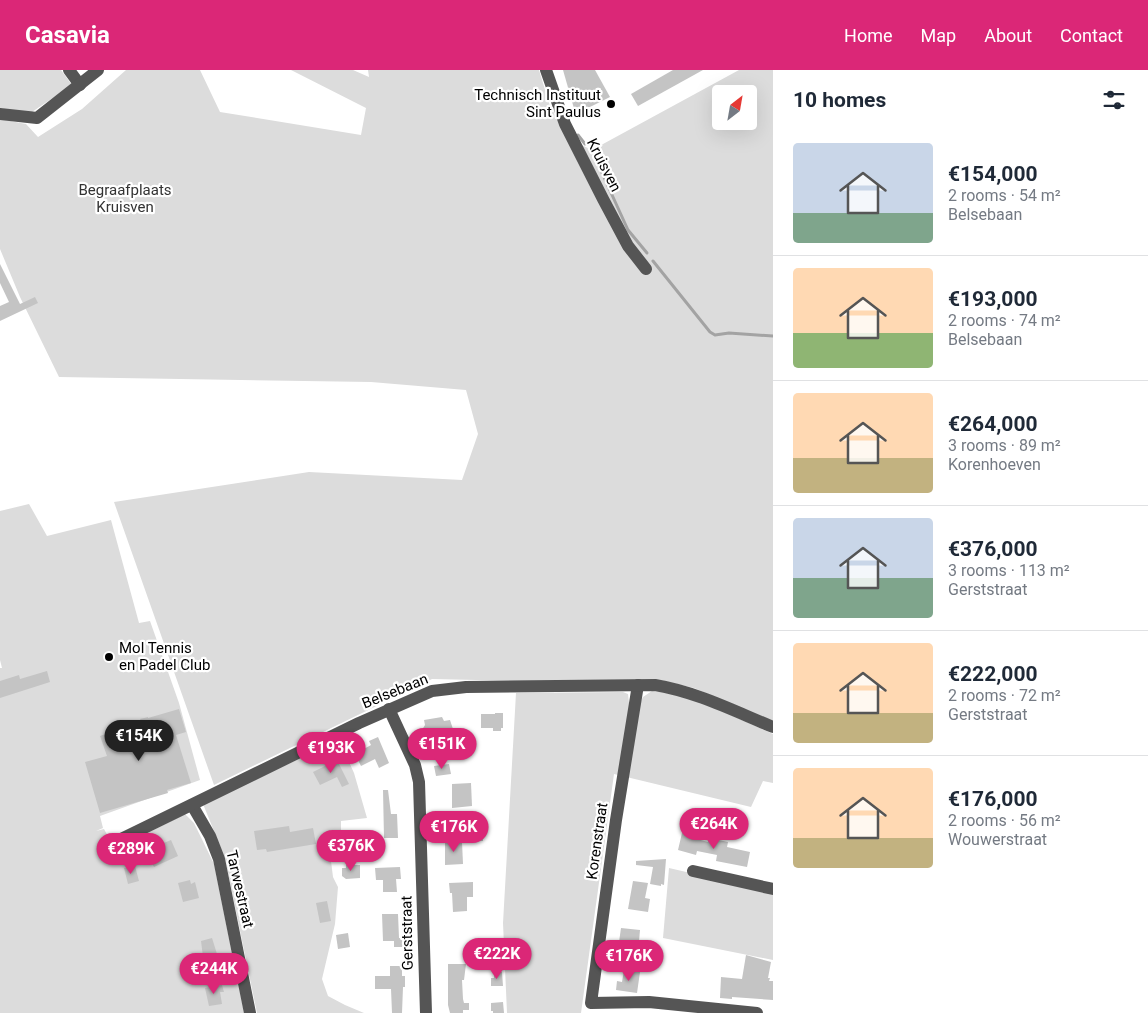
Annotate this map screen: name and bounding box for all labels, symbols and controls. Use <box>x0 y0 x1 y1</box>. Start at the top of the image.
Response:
text: Casavia <box>25 21 110 49</box>
text: Home <box>844 25 893 46</box>
text: Map <box>921 25 956 46</box>
text: About <box>984 25 1032 46</box>
text: Contact <box>1060 25 1123 46</box>
north arrow <box>712 85 758 130</box>
map controls <box>712 85 757 130</box>
place label: Technisch Instituut Sint Paulus <box>474 86 601 121</box>
icon: filters <box>1100 86 1128 114</box>
text: 10 homes <box>793 88 886 112</box>
marker: Technisch Instituut Sint Paulus <box>605 98 617 110</box>
street label: Kruisven <box>583 135 625 195</box>
text: €154,000 <box>948 162 1038 186</box>
icon: home <box>833 163 893 223</box>
park label: Begraafplaats Kruisven <box>78 181 172 216</box>
text: 2 rooms · 54 m² <box>948 186 1061 205</box>
text: Belsebaan <box>948 205 1022 224</box>
text: €193,000 <box>948 287 1038 311</box>
icon: home <box>833 288 893 348</box>
text: 2 rooms · 74 m² <box>948 311 1061 330</box>
text: Belsebaan <box>948 330 1022 349</box>
text: €264,000 <box>948 412 1038 436</box>
icon: home <box>833 413 893 473</box>
text: 3 rooms · 89 m² <box>948 436 1061 455</box>
text: Korenhoeven <box>948 455 1041 474</box>
text: €376,000 <box>948 537 1038 561</box>
icon: home <box>833 538 893 598</box>
text: 3 rooms · 113 m² <box>948 561 1070 580</box>
text: Gerststraat <box>948 580 1028 599</box>
place label: Mol Tennis en Padel Club <box>119 639 210 674</box>
marker: Mol Tennis en Padel Club <box>103 651 115 663</box>
text: €222,000 <box>948 662 1038 686</box>
icon: home <box>833 663 893 723</box>
street label: Belsebaan <box>359 670 431 712</box>
text: 2 rooms · 72 m² <box>948 686 1061 705</box>
text: Gerststraat <box>948 705 1028 724</box>
pin: €154K <box>104 720 174 762</box>
text: €154K <box>116 726 162 745</box>
pin: €151K <box>407 728 477 770</box>
pin: €193K <box>296 732 366 774</box>
text: €151K <box>419 734 465 753</box>
text: €193K <box>308 738 354 757</box>
text: €176,000 <box>948 787 1038 811</box>
icon: home <box>833 788 893 848</box>
street label: Korenstraat <box>583 801 611 881</box>
pin: €264K <box>679 808 749 850</box>
pin: €176K <box>419 810 489 853</box>
text: 2 rooms · 56 m² <box>948 811 1061 830</box>
text: €264K <box>691 814 737 833</box>
text: €176K <box>431 817 477 836</box>
pin: €376K <box>316 830 386 872</box>
text: Wouwerstraat <box>948 830 1047 849</box>
pin: €289K <box>96 832 166 875</box>
text: €376K <box>328 836 374 855</box>
text: €289K <box>108 839 154 858</box>
street label: Tarwestraat <box>222 848 258 930</box>
street label: Gerststraat <box>397 895 417 970</box>
pin: €222K <box>462 938 532 980</box>
pin: €176K <box>594 940 664 982</box>
text: €222K <box>474 944 520 963</box>
text: €176K <box>606 946 652 965</box>
pin: €244K <box>179 952 249 995</box>
text: €244K <box>191 959 237 978</box>

